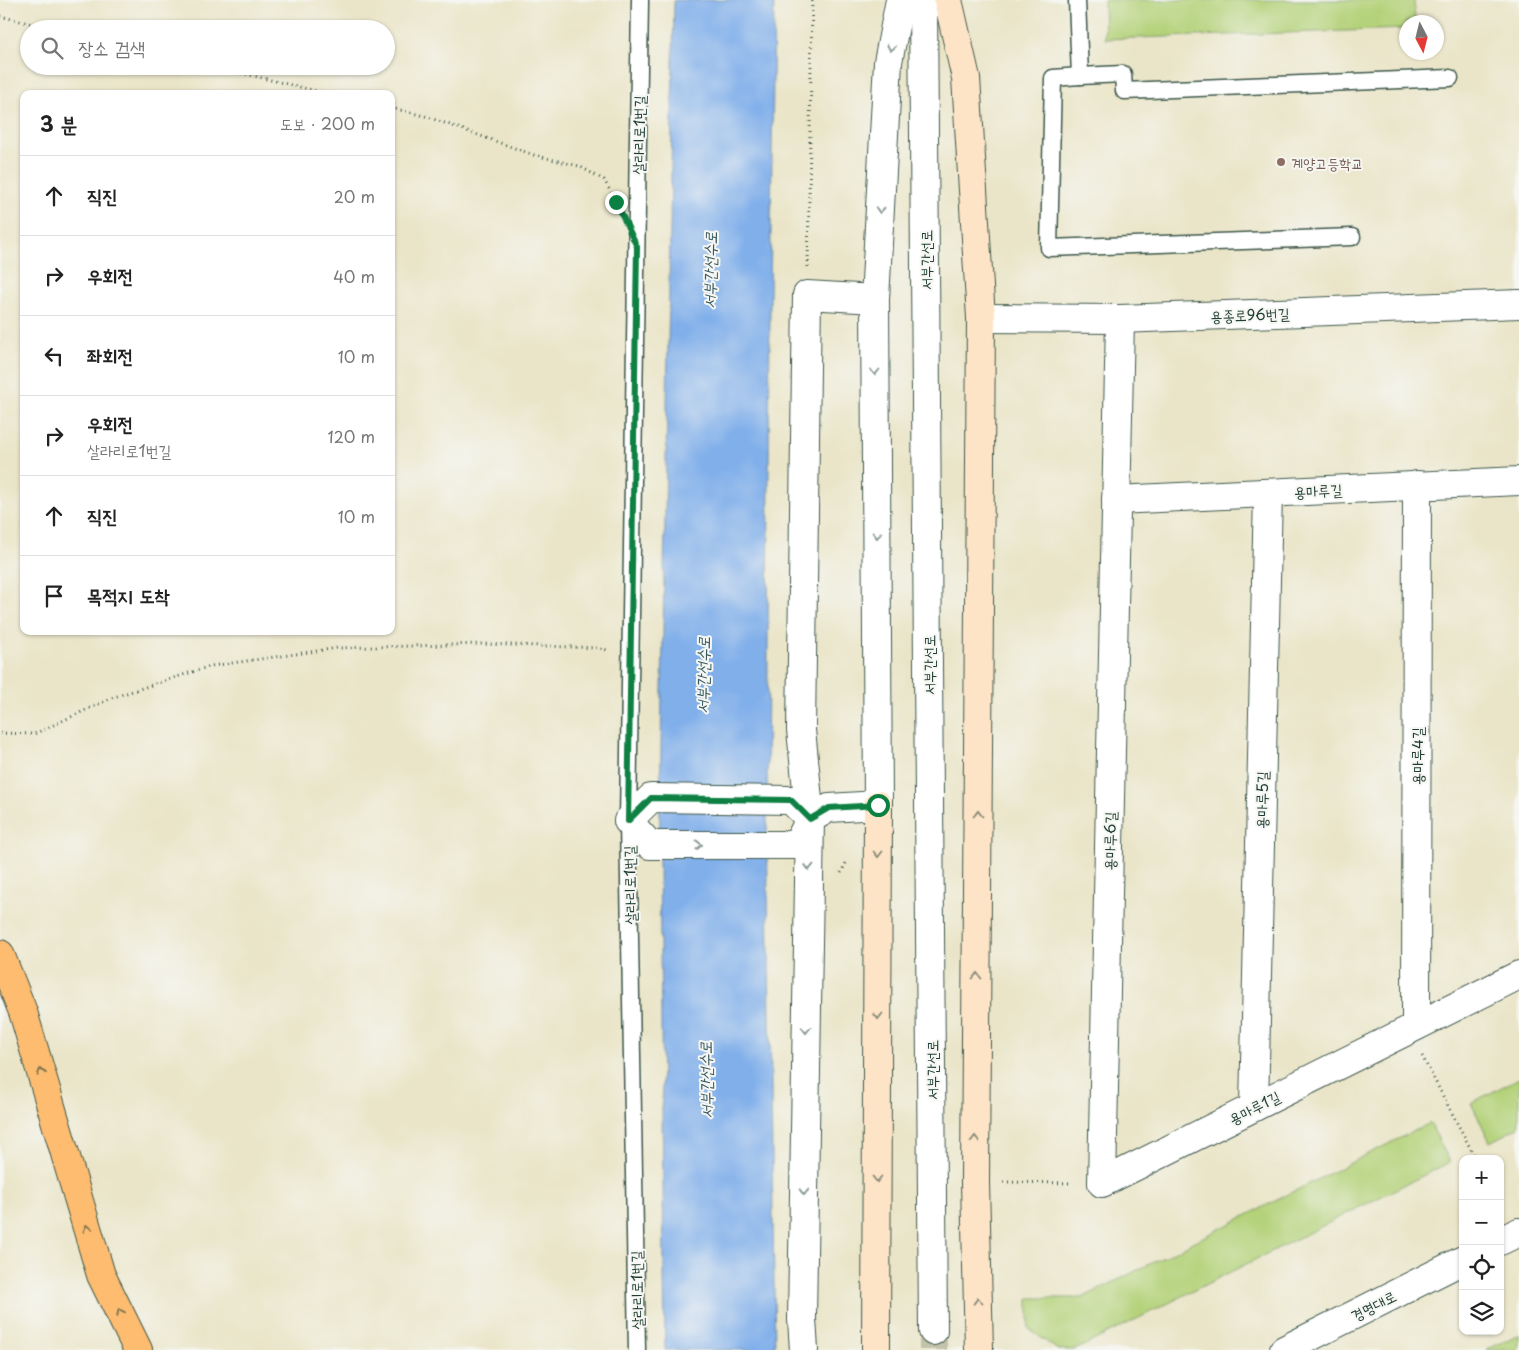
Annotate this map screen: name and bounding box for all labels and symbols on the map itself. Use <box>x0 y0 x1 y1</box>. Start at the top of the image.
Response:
north arrow <box>1399 15 1444 60</box>
one-way arrow <box>886 43 896 52</box>
street label: 살라리로1번길 <box>626 95 650 175</box>
place label: 계양고등학교 <box>1291 151 1363 174</box>
marker: 계양고등학교 <box>1275 156 1287 168</box>
route end <box>605 191 628 214</box>
one-way arrow <box>874 206 885 214</box>
street label: 서부간선로 <box>914 230 937 290</box>
water label: 서부간선수로 <box>696 231 722 309</box>
street label: 용종로96번길 <box>1210 301 1290 327</box>
one-way arrow <box>870 368 881 376</box>
street label: 용마루길 <box>1293 477 1343 503</box>
one-way arrow <box>871 531 882 539</box>
street label: 서부간선로 <box>917 635 940 695</box>
water label: 서부간선수로 <box>689 636 715 714</box>
street label: 용마루4길 <box>1405 727 1428 785</box>
street label: 용마루5길 <box>1249 771 1273 829</box>
route start <box>867 794 890 817</box>
one-way arrow <box>973 810 983 818</box>
street label: 용마루6길 <box>1097 811 1121 871</box>
one-way arrow <box>696 840 703 850</box>
street label: 살라리로1번길 <box>617 845 641 925</box>
one-way arrow <box>873 850 883 858</box>
one-way arrow <box>804 864 814 872</box>
one-way arrow <box>971 972 982 980</box>
one-way arrow <box>873 1013 883 1021</box>
one-way arrow <box>801 1026 812 1034</box>
street label: 서부간선로 <box>920 1040 943 1100</box>
water label: 서부간선수로 <box>692 1041 718 1119</box>
one-way arrow <box>37 1068 47 1077</box>
street label: 용마루1길 <box>1224 1084 1284 1130</box>
one-way arrow <box>970 1135 980 1142</box>
one-way arrow <box>872 1176 882 1183</box>
one-way arrow <box>799 1189 809 1197</box>
one-way arrow <box>83 1224 93 1232</box>
street label: 살라리로1번길 <box>624 1250 648 1330</box>
street label: 경명대로 <box>1346 1284 1400 1326</box>
one-way arrow <box>973 1297 983 1305</box>
one-way arrow <box>115 1308 126 1317</box>

